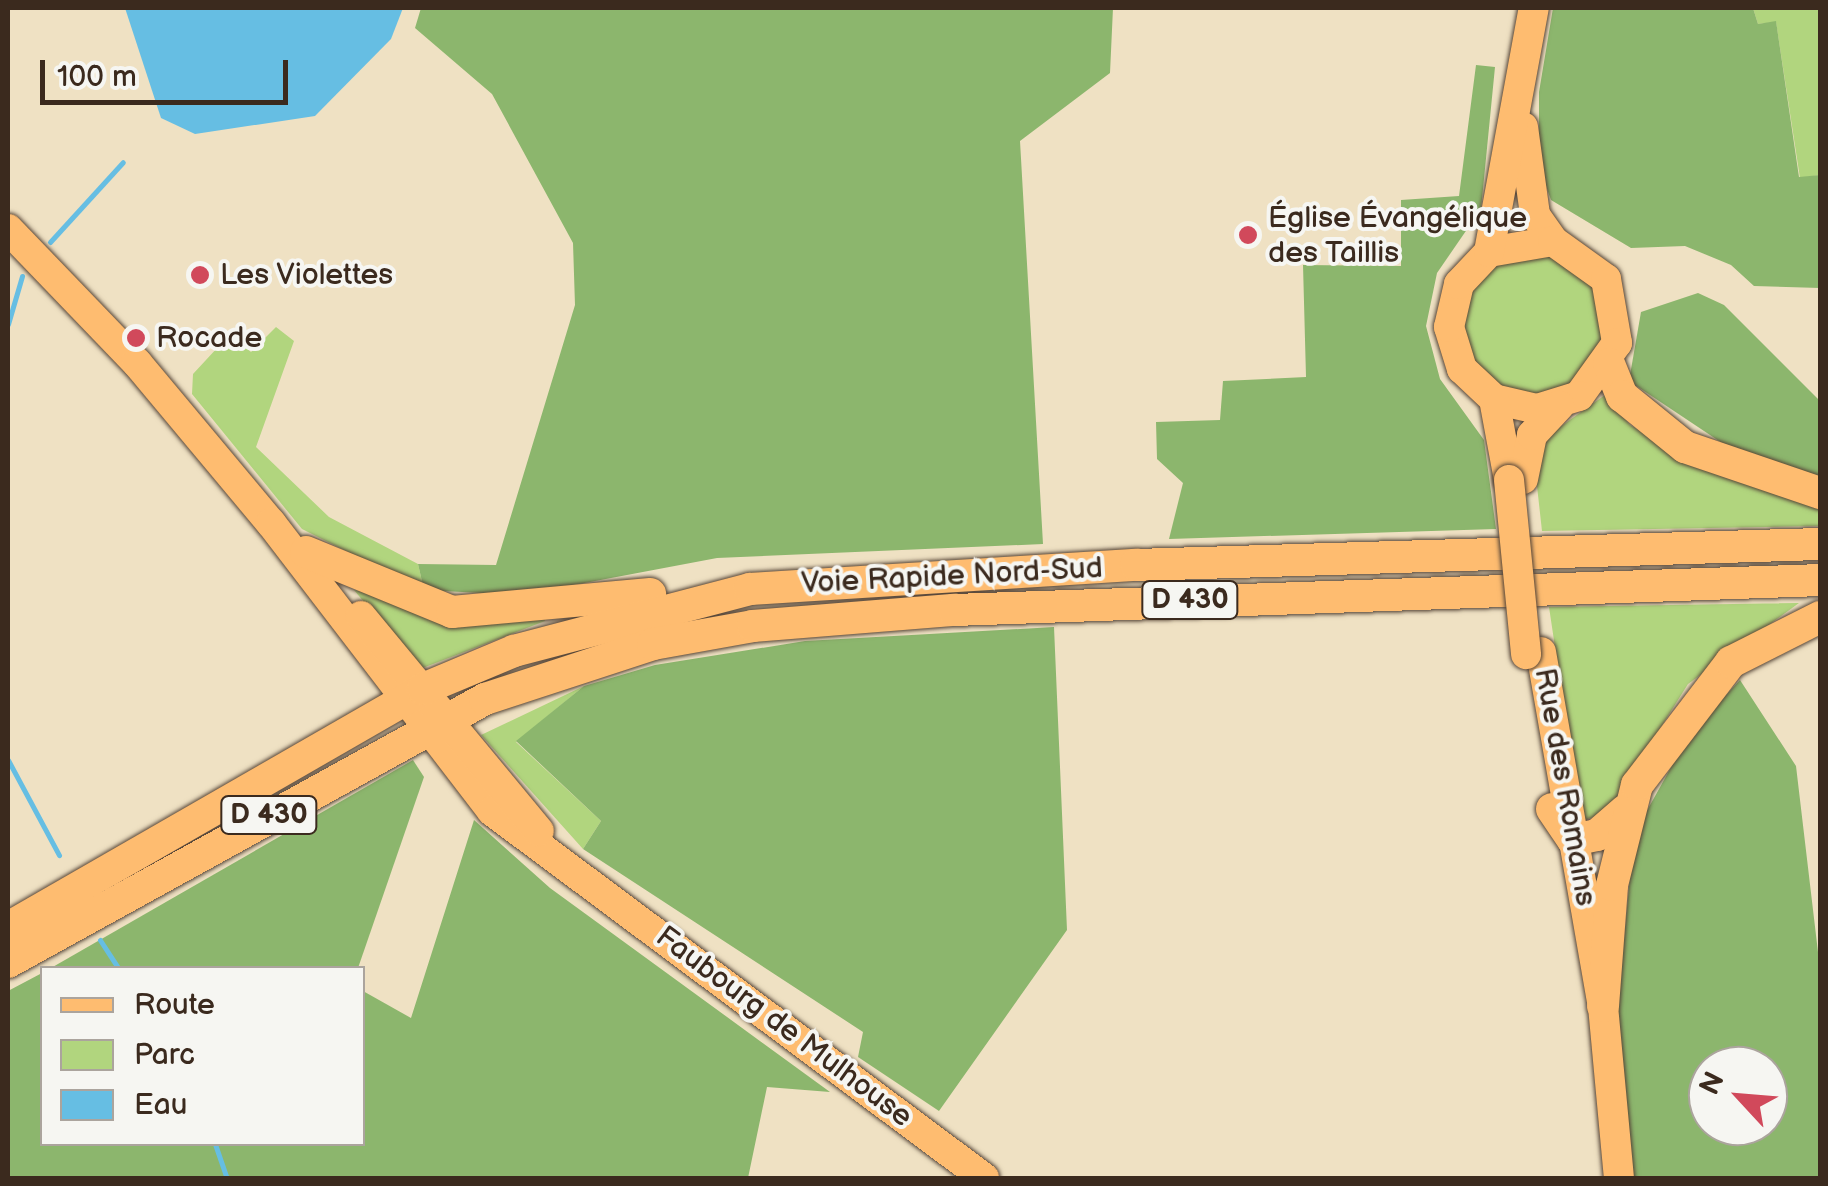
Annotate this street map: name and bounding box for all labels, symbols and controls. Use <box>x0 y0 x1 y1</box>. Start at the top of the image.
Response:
scale bar <box>45 40 292 102</box>
text: 100 m <box>57 59 137 95</box>
place label: Église Évangélique des Taillis <box>1268 200 1527 270</box>
marker: Église Évangélique des Taillis <box>1237 224 1259 246</box>
place label: Les Violettes <box>220 257 394 293</box>
marker: Les Violettes <box>189 264 211 286</box>
place label: Rocade <box>156 320 262 356</box>
marker: Rocade <box>125 327 147 349</box>
street label: Voie Rapide Nord-Sud <box>800 550 1104 602</box>
road number: D 430 <box>1140 577 1240 623</box>
street label: Rue des Romains <box>1526 665 1604 909</box>
road number: D 430 <box>219 792 319 838</box>
street label: Faubourg de Mulhouse <box>649 919 919 1135</box>
legend <box>40 966 365 1146</box>
text: Route <box>134 987 215 1023</box>
text: Parc <box>134 1037 195 1073</box>
north arrow <box>1688 1046 1788 1146</box>
text: N <box>1693 1067 1732 1100</box>
text: Eau <box>134 1087 187 1123</box>

